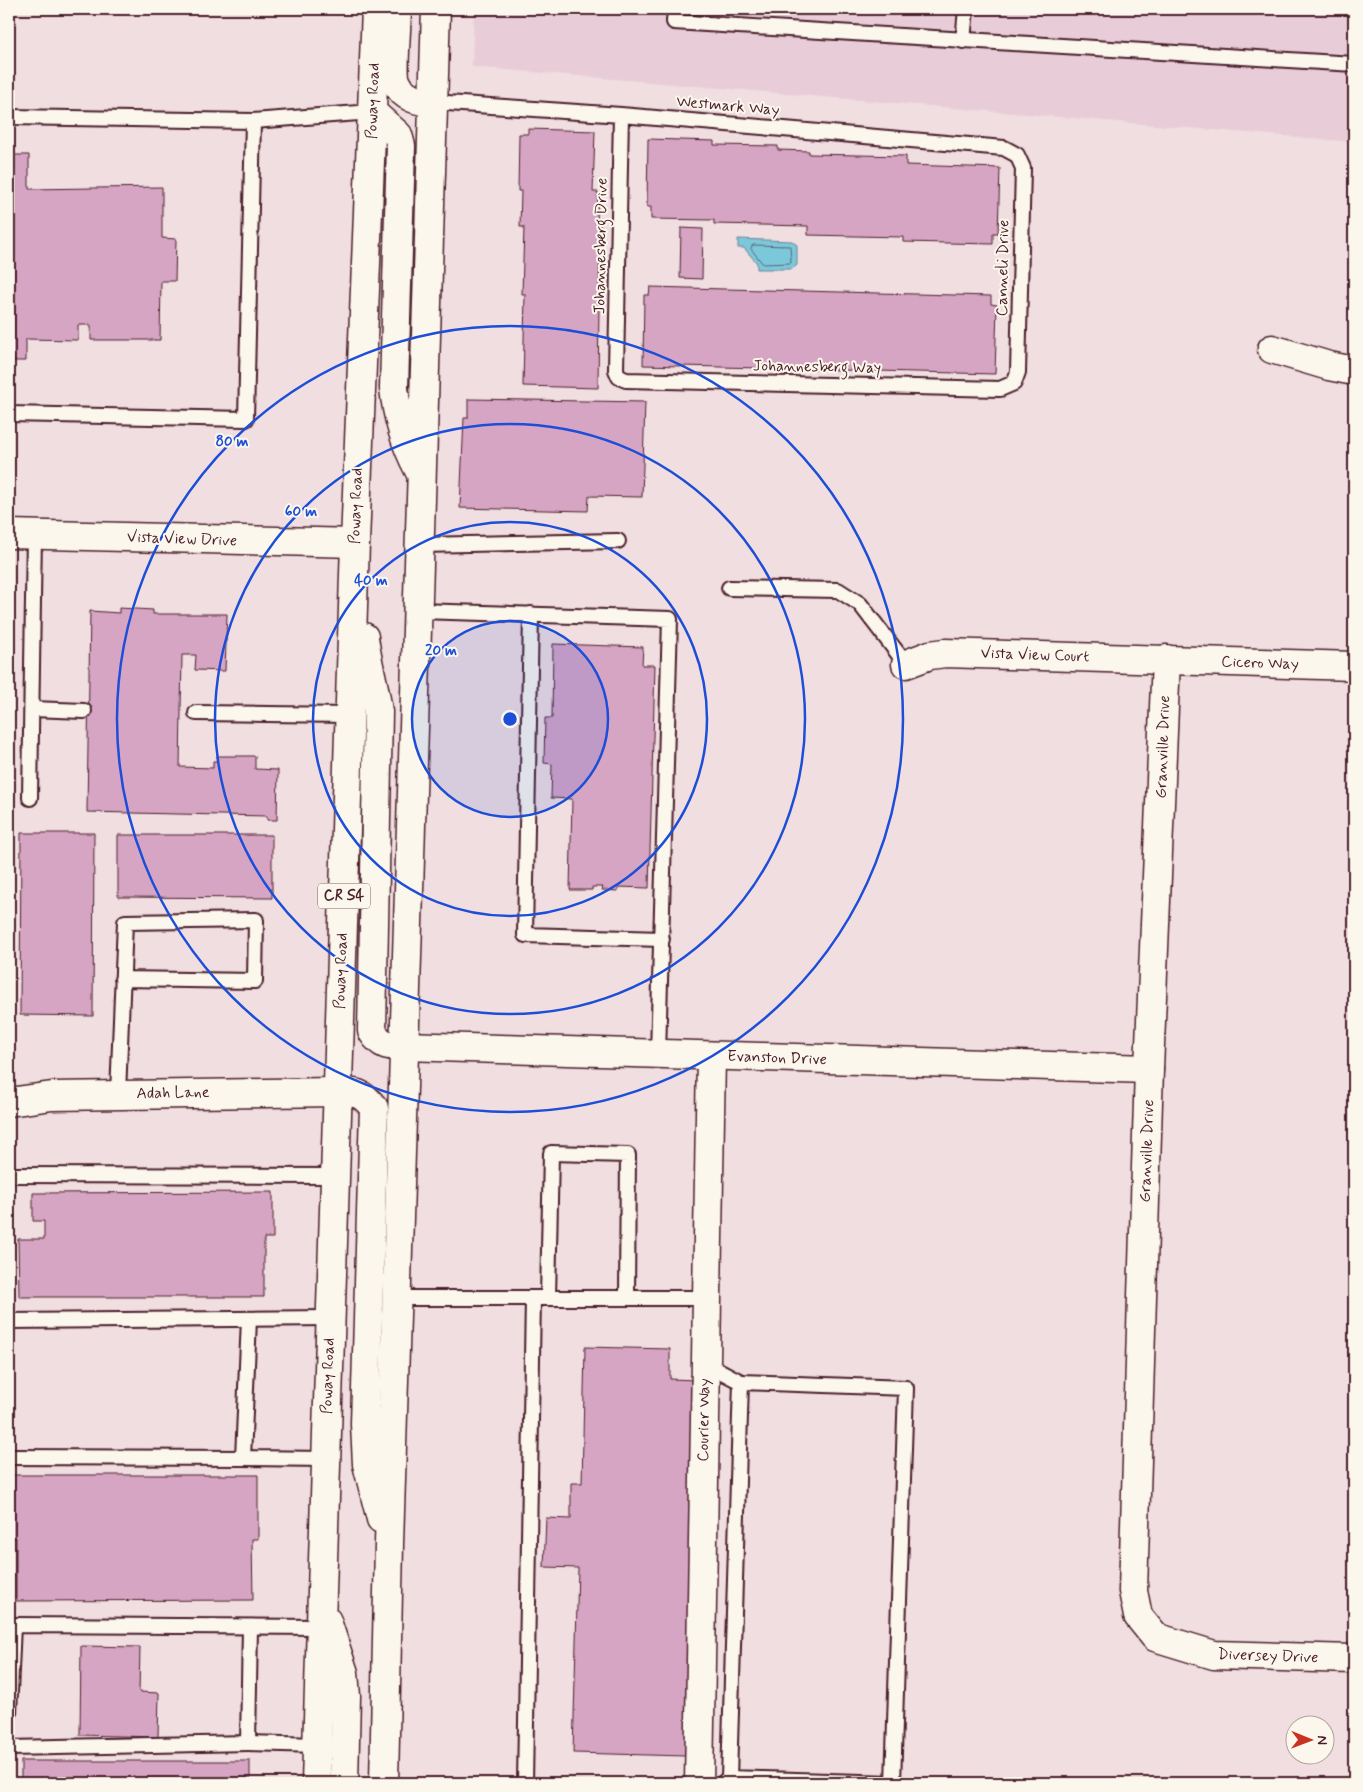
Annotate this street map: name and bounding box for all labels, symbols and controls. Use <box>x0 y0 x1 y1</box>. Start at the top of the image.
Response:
street label: Poway Road <box>361 63 385 139</box>
street label: Westmark Way <box>676 91 780 121</box>
street label: Johannesberg Drive <box>589 178 614 314</box>
street label: Canneli Drive <box>992 219 1014 317</box>
street label: Johannesberg Way <box>753 355 881 380</box>
text: 80 m <box>215 432 249 452</box>
street label: Poway Road <box>344 468 368 544</box>
text: 60 m <box>285 502 317 522</box>
street label: Vista View Drive <box>127 527 237 551</box>
text: 40 m <box>354 571 388 591</box>
text: 20 m <box>425 641 457 661</box>
street label: Vista View Court <box>980 643 1090 667</box>
street label: Cicero Way <box>1221 651 1299 675</box>
street label: Granville Drive <box>1151 695 1175 799</box>
centre of rings <box>501 710 519 728</box>
road number: CR S4 <box>318 884 370 908</box>
street label: Poway Road <box>329 933 353 1009</box>
street label: Evanston Drive <box>727 1046 827 1070</box>
street label: Adah Lane <box>136 1082 210 1104</box>
street label: Granville Drive <box>1135 1099 1159 1203</box>
street label: Poway Road <box>316 1338 340 1414</box>
street label: Courier Way <box>693 1378 715 1462</box>
street label: Diversey Drive <box>1217 1644 1319 1668</box>
north arrow <box>1286 1714 1336 1764</box>
text: N <box>1313 1735 1331 1745</box>

